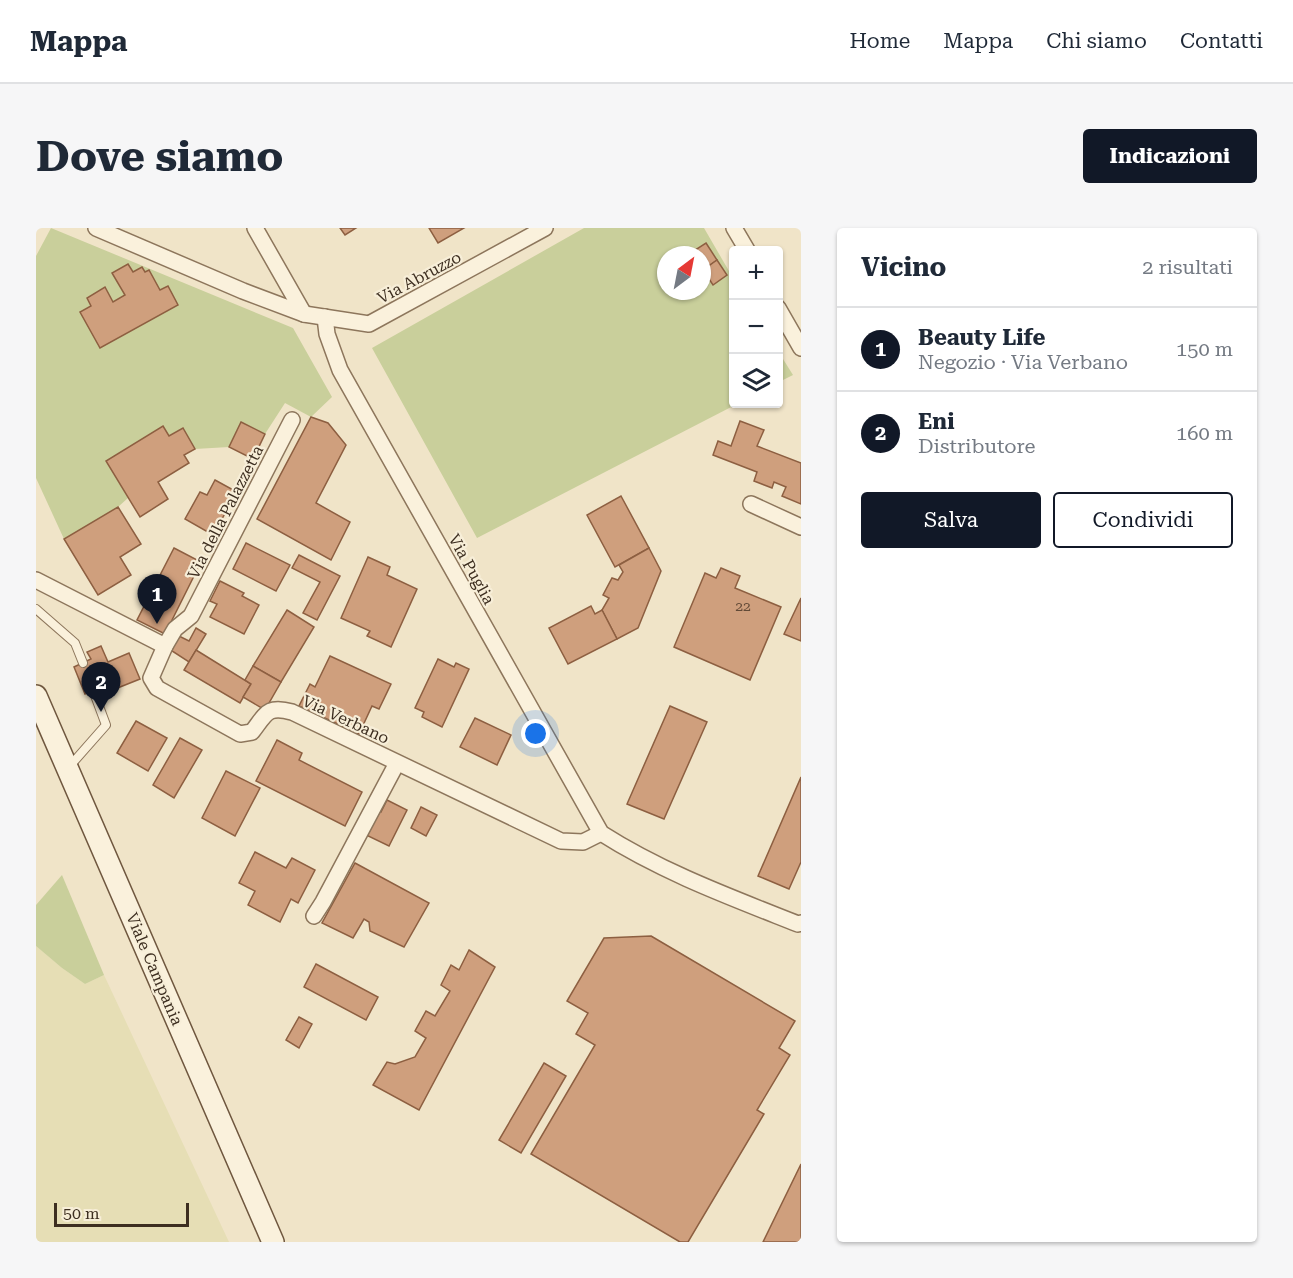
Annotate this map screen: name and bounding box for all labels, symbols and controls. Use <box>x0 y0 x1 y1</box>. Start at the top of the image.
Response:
text: Mappa <box>30 25 128 58</box>
text: Home <box>849 29 910 53</box>
text: Mappa <box>943 29 1013 53</box>
text: Chi siamo <box>1046 29 1147 53</box>
text: Contatti <box>1180 29 1263 53</box>
button: Indicazioni <box>1083 129 1257 183</box>
text: Dove siamo <box>36 132 283 181</box>
north arrow <box>657 246 711 300</box>
map controls <box>729 246 783 408</box>
button: + <box>729 246 783 300</box>
street label: Via Abruzzo <box>374 247 465 307</box>
text: Vicino <box>861 252 946 282</box>
text: 2 risultati <box>1142 255 1233 279</box>
button: − <box>729 300 783 354</box>
text: Beauty Life <box>918 325 1045 350</box>
text: 1 <box>875 337 886 361</box>
text: 150 m <box>1176 337 1233 361</box>
text: Negozio · Via Verbano <box>918 350 1128 374</box>
button: layers <box>729 354 783 408</box>
text: Eni <box>918 409 954 434</box>
text: 2 <box>875 421 886 445</box>
text: 160 m <box>1176 421 1233 445</box>
text: Distributore <box>918 434 1035 458</box>
street label: Via della Palazzetta <box>184 442 267 582</box>
button: Salva <box>861 492 1041 548</box>
button: Condividi <box>1053 492 1233 548</box>
street label: Via Puglia <box>445 531 499 608</box>
pin: 1 <box>138 574 176 624</box>
house number: 22 <box>735 598 751 614</box>
pin: 2 <box>82 662 120 712</box>
street label: Via Verbano <box>299 691 392 748</box>
your location <box>521 719 550 748</box>
street label: Viale Campania <box>122 910 187 1029</box>
scale bar <box>54 1200 189 1228</box>
text: 50 m <box>63 1204 100 1223</box>

